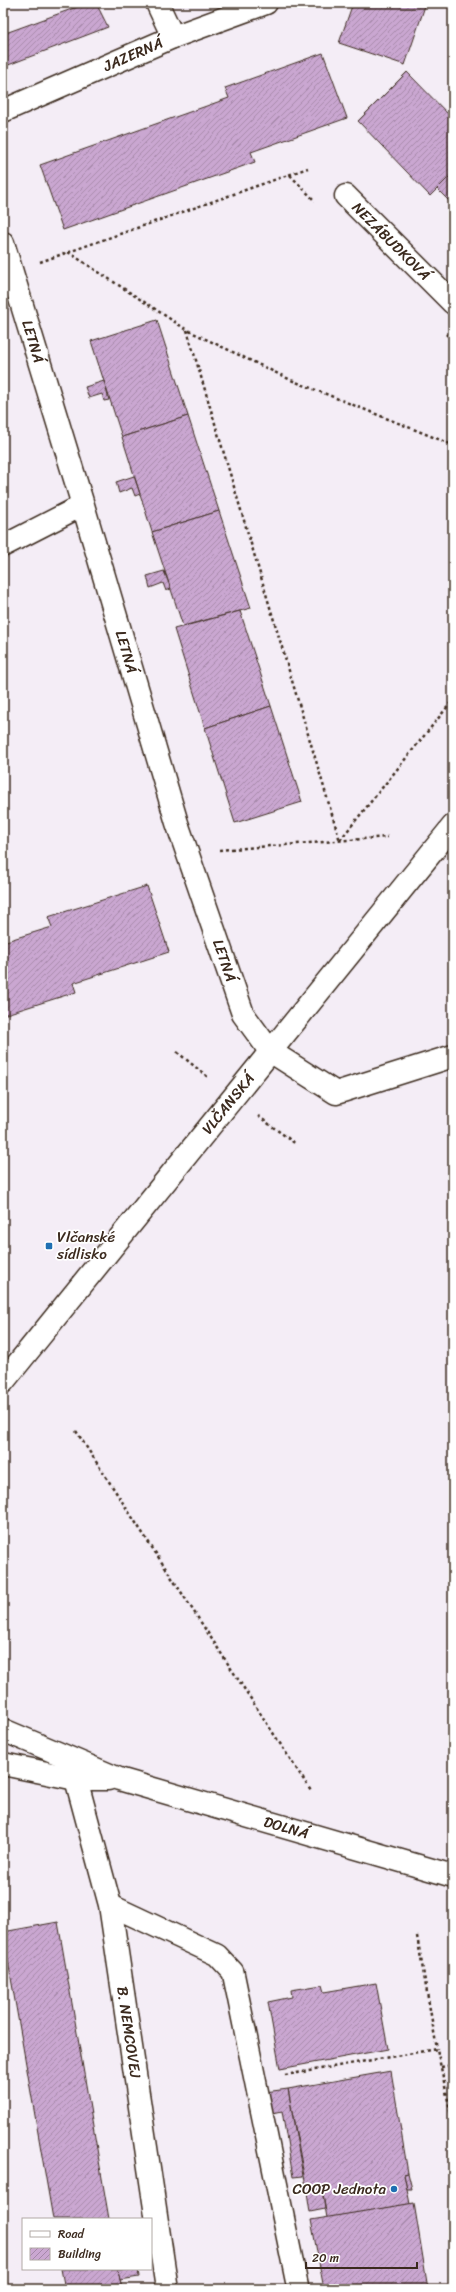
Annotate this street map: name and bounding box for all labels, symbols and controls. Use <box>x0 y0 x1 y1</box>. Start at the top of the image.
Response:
street label: JAZERNÁ <box>98 29 169 79</box>
street label: NEZÁBUDKOVÁ <box>346 196 438 288</box>
street label: LETNÁ <box>14 317 53 368</box>
street label: LETNÁ <box>108 627 146 678</box>
street label: LETNÁ <box>205 936 245 987</box>
street label: VLČANSKÁ <box>195 1065 263 1140</box>
place label: Vlčanské sídlisko <box>56 1224 115 1267</box>
marker: Vlčanské sídlisko <box>44 1241 54 1251</box>
street label: DOLNÁ <box>260 1809 314 1847</box>
street label: B. NEMCOVEJ <box>109 1985 149 2081</box>
place label: COOP Jednota <box>293 2176 386 2202</box>
marker: COOP Jednota <box>389 2184 399 2194</box>
legend <box>22 2218 152 2270</box>
text: Road <box>58 2223 85 2245</box>
text: Building <box>58 2243 101 2265</box>
scale bar <box>306 2244 417 2270</box>
text: 20 m <box>312 2247 339 2269</box>

